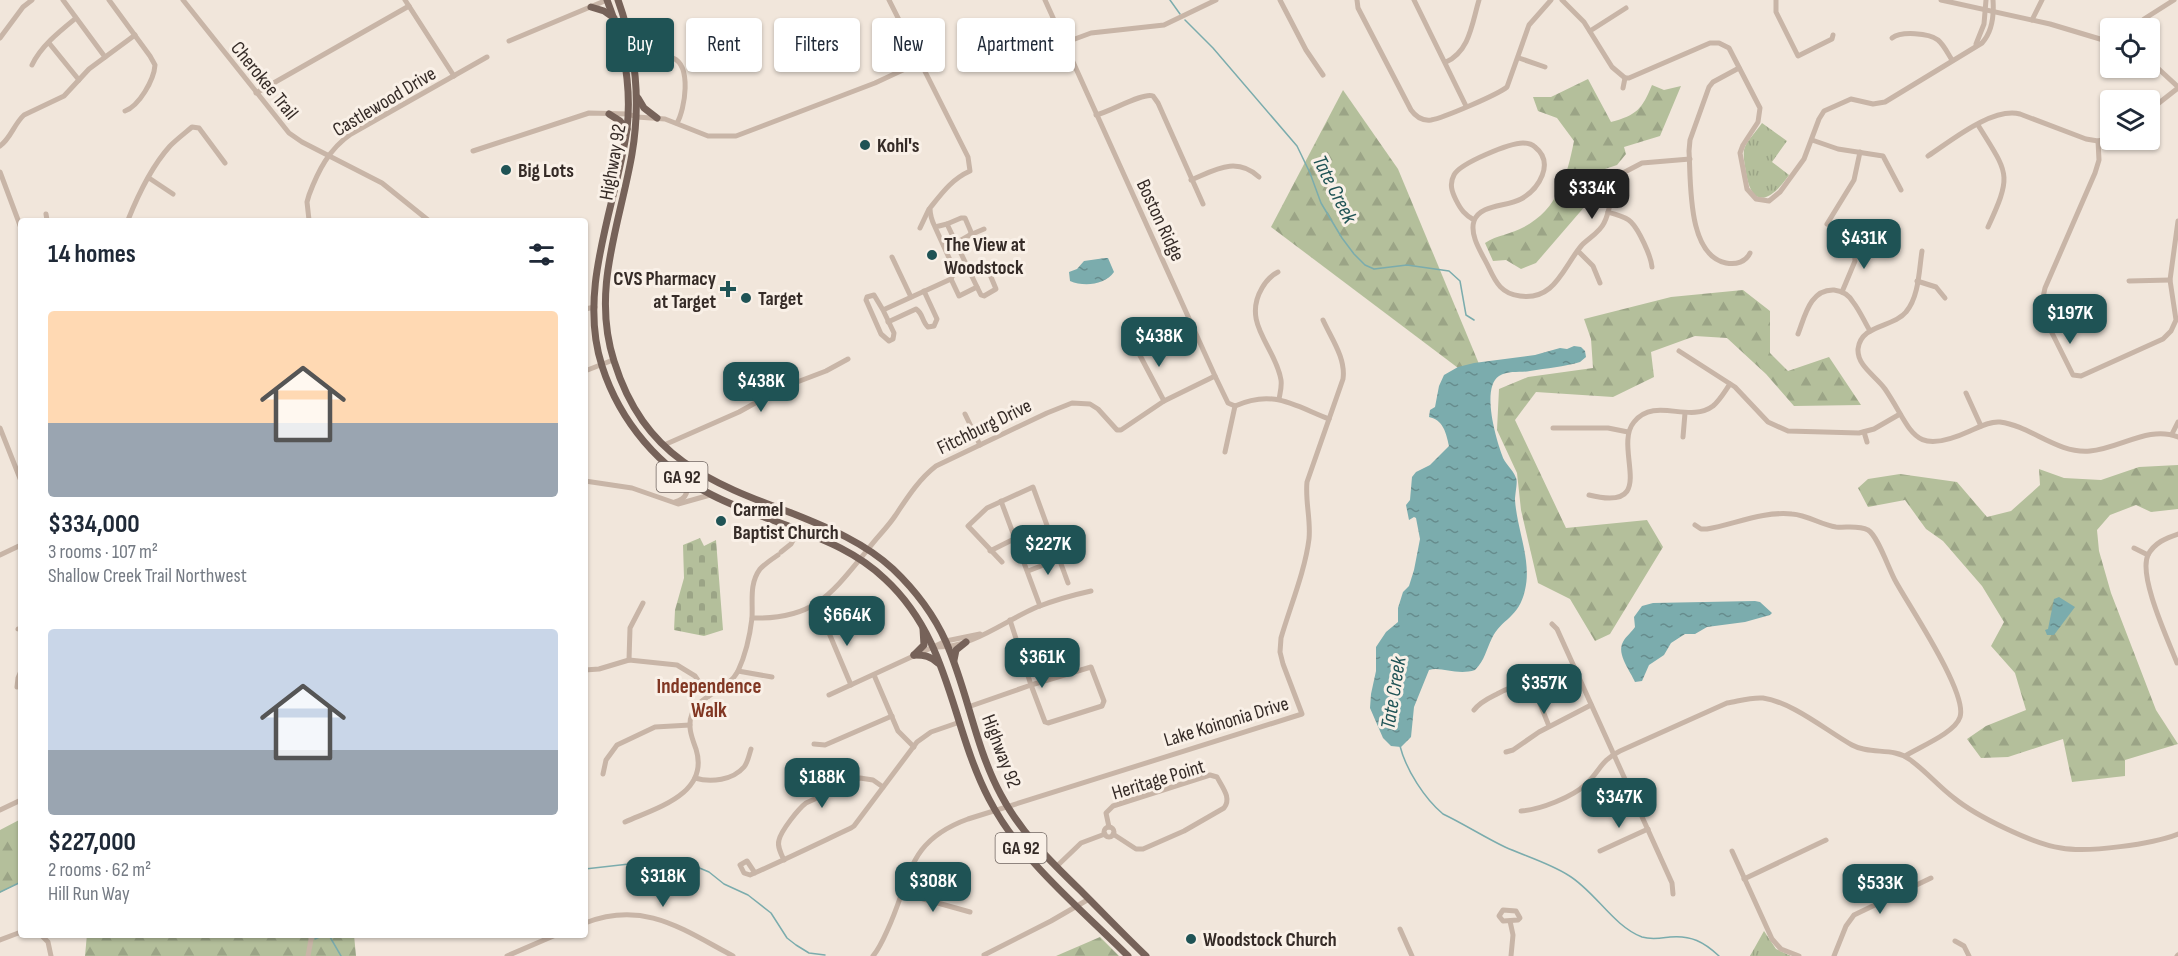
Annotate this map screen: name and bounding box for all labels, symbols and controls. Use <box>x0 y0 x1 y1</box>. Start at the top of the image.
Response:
chip: Buy <box>606 18 674 72</box>
chip: Rent <box>686 18 762 72</box>
chip: Filters <box>774 18 860 72</box>
chip: New <box>872 18 945 72</box>
chip: Apartment <box>957 18 1075 72</box>
map controls <box>2100 18 2160 150</box>
button: locate <box>2100 18 2160 78</box>
street label: Cherokee Trail <box>225 37 303 125</box>
street label: Castlewood Drive <box>329 62 441 142</box>
button: layers <box>2100 90 2160 150</box>
street label: Highway 92 <box>594 122 631 202</box>
place label: Kohl's <box>877 134 920 158</box>
marker: Kohl's <box>858 138 872 152</box>
water label: Tate Creek <box>1307 151 1363 228</box>
place label: Big Lots <box>518 159 574 183</box>
marker: Big Lots <box>499 163 513 177</box>
pin: $334K <box>1550 169 1634 220</box>
street label: Boston Ridge <box>1131 176 1189 265</box>
text: $334K <box>1568 176 1616 200</box>
pin: $431K <box>1822 219 1906 270</box>
text: $431K <box>1841 226 1887 250</box>
place label: The View at Woodstock <box>944 233 1026 280</box>
icon: filters <box>525 238 558 271</box>
text: 14 homes <box>48 239 136 270</box>
marker: The View at Woodstock <box>925 248 939 262</box>
place label: CVS Pharmacy at Target <box>613 267 717 314</box>
marker: CVS Pharmacy at Target <box>721 282 735 296</box>
place label: Target <box>758 287 803 311</box>
marker: Target <box>739 291 753 305</box>
pin: $197K <box>2028 294 2112 345</box>
text: $197K <box>2047 301 2093 325</box>
pin: $438K <box>1117 317 1201 368</box>
text: $438K <box>1135 324 1183 348</box>
icon: home <box>249 350 357 458</box>
pin: $438K <box>719 362 803 413</box>
text: $438K <box>737 369 785 393</box>
street label: Fitchburg Drive <box>933 394 1036 460</box>
road number: GA 92 <box>656 462 708 492</box>
place label: Carmel Baptist Church <box>733 498 839 545</box>
text: $334,000 <box>48 509 140 540</box>
marker: Carmel Baptist Church <box>714 514 728 528</box>
pin: $227K <box>1006 525 1090 576</box>
text: $227K <box>1025 532 1071 556</box>
text: 3 rooms · 107 m² <box>48 540 158 564</box>
text: Shallow Creek Trail Northwest <box>48 564 247 588</box>
pin: $664K <box>805 596 889 647</box>
text: $664K <box>823 603 871 627</box>
pin: $361K <box>1000 638 1084 689</box>
text: $361K <box>1019 645 1065 669</box>
water label: Tate Creek <box>1375 654 1412 731</box>
pin: $357K <box>1502 664 1586 715</box>
icon: home <box>249 668 357 776</box>
text: $357K <box>1521 671 1567 695</box>
district label: Independence Walk <box>657 674 761 723</box>
street label: Lake Koinonia Drive <box>1161 692 1292 752</box>
street label: Highway 92 <box>976 711 1026 792</box>
street label: Heritage Point <box>1109 754 1208 805</box>
pin: $188K <box>780 758 864 809</box>
text: $188K <box>799 765 845 789</box>
pin: $347K <box>1577 778 1661 829</box>
text: $347K <box>1595 785 1643 809</box>
text: $227,000 <box>48 827 136 858</box>
road number: GA 92 <box>996 833 1046 863</box>
pin: $318K <box>621 857 705 908</box>
text: 2 rooms · 62 m² <box>48 858 151 882</box>
pin: $308K <box>891 862 975 913</box>
text: $318K <box>640 864 686 888</box>
pin: $533K <box>1838 864 1922 915</box>
text: $308K <box>909 869 957 893</box>
text: $533K <box>1857 871 1903 895</box>
text: Hill Run Way <box>48 882 130 906</box>
place label: Woodstock Church <box>1203 928 1337 952</box>
marker: Woodstock Church <box>1184 932 1198 946</box>

